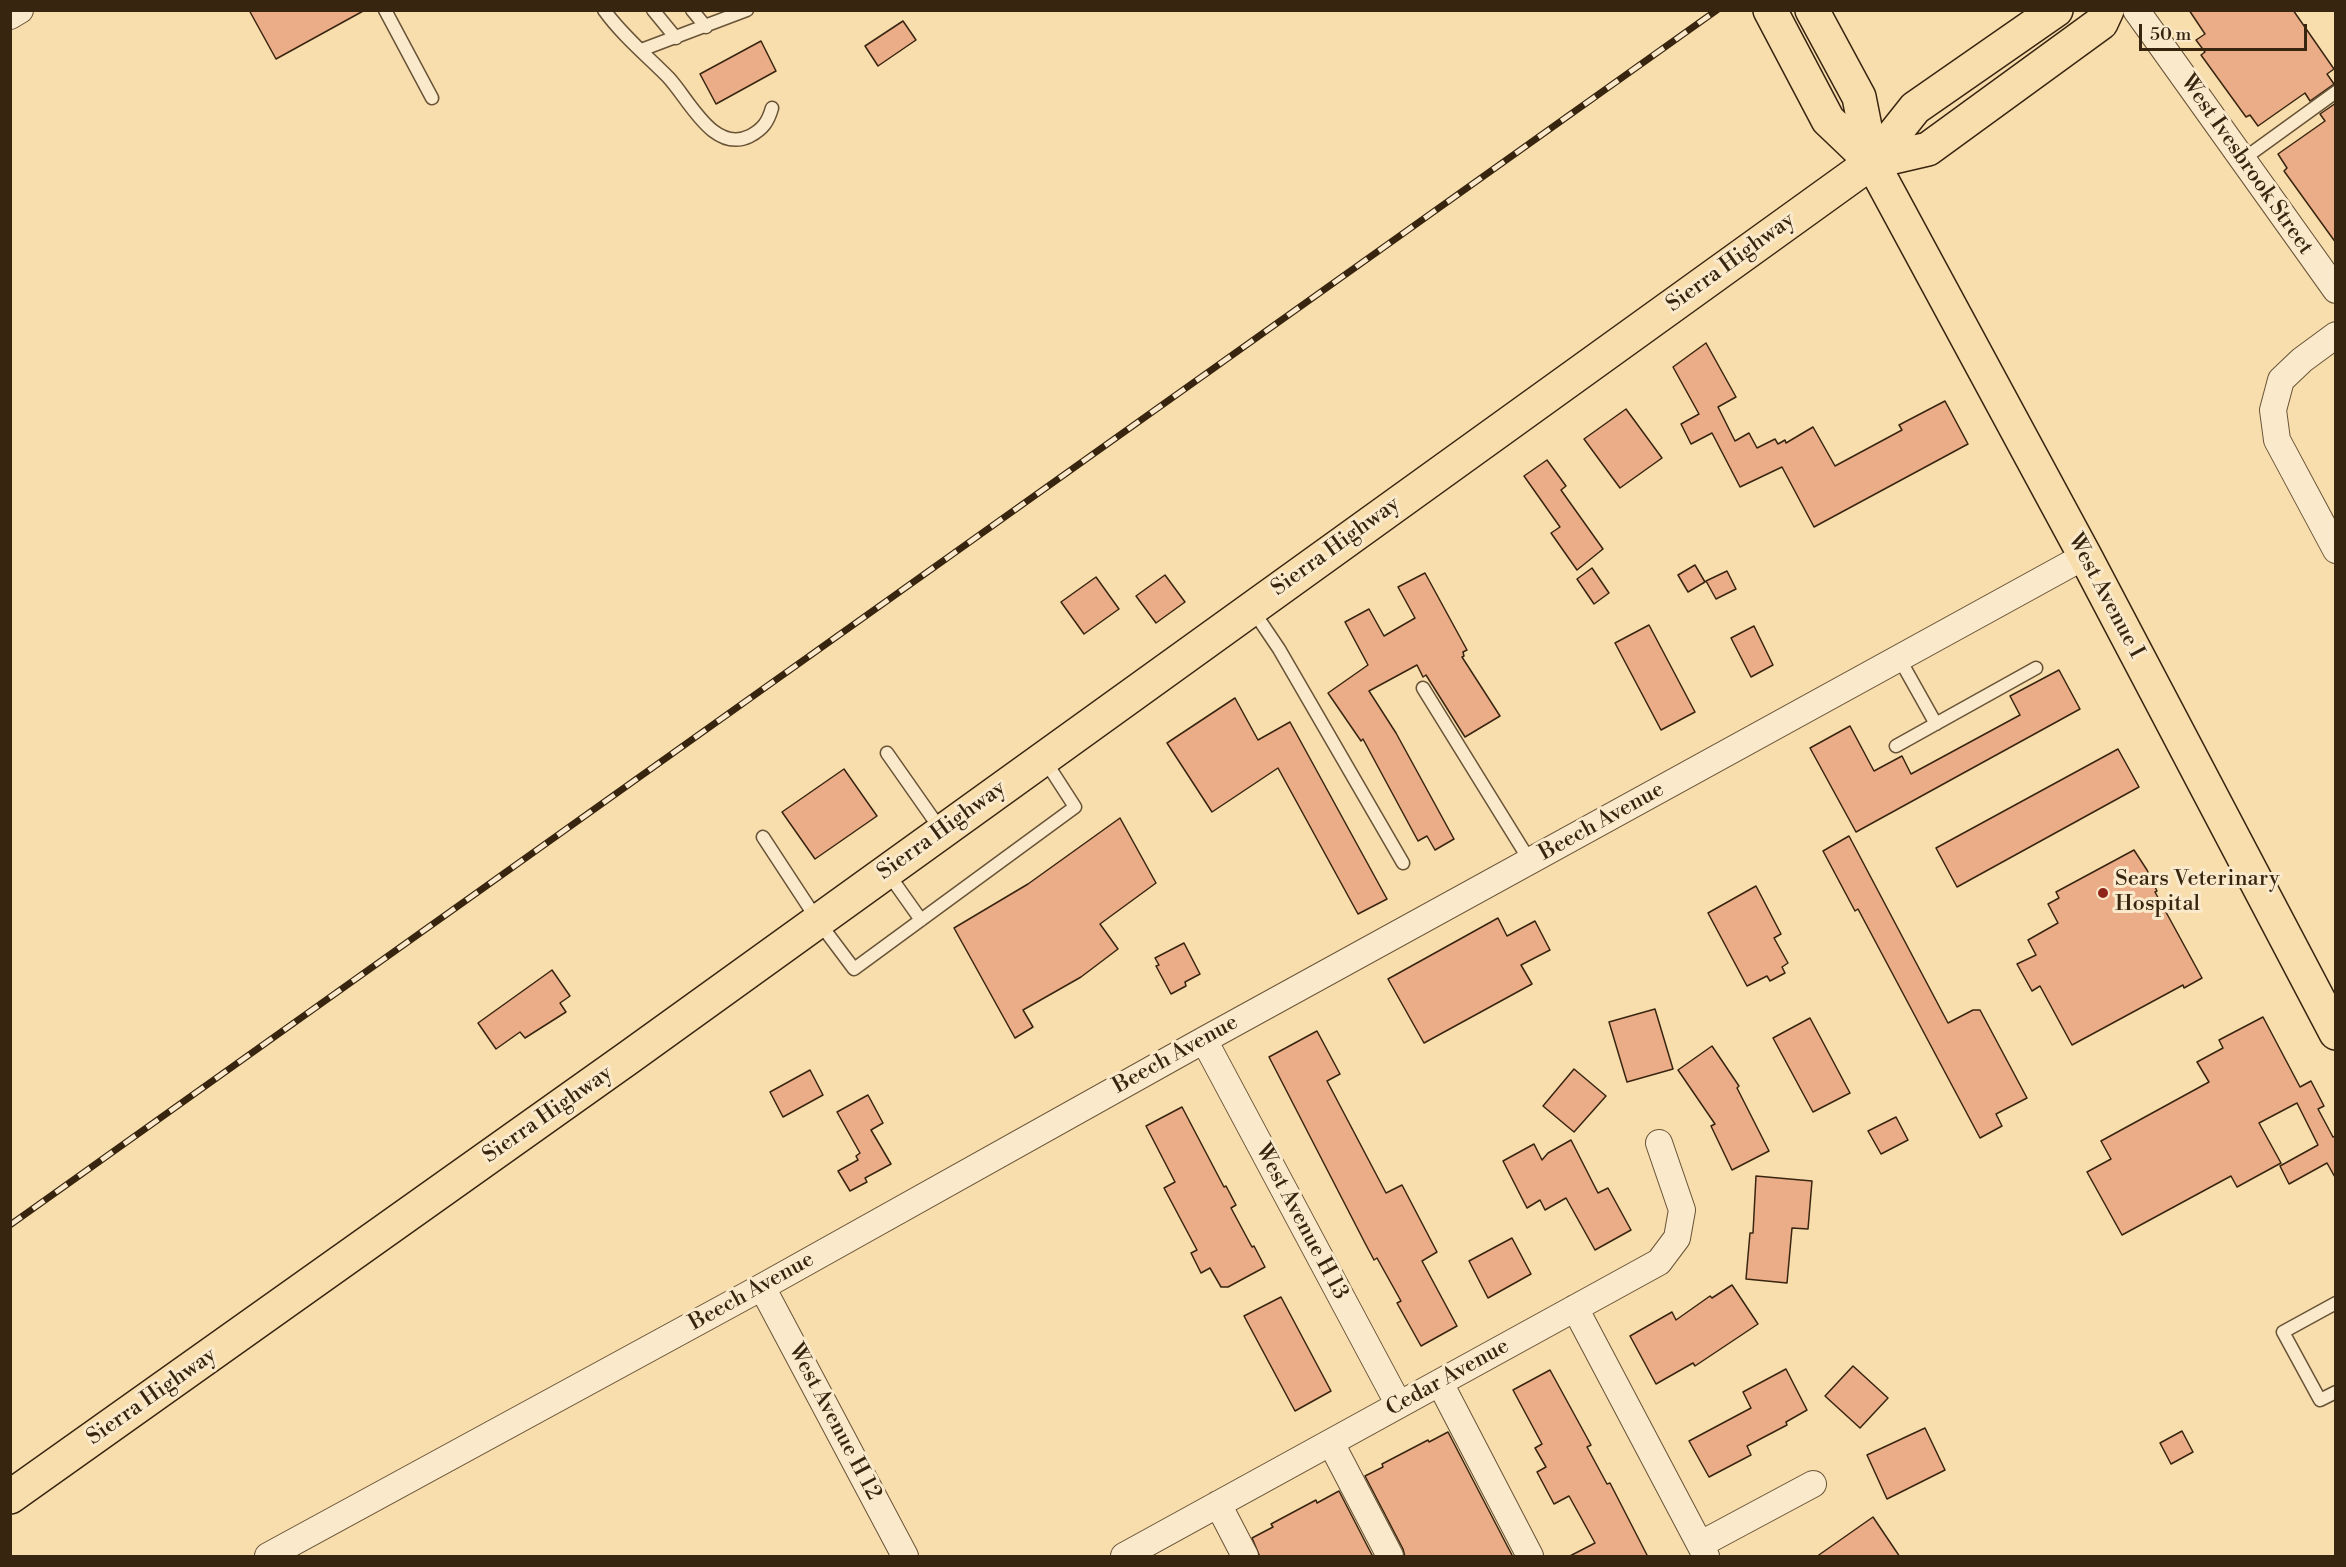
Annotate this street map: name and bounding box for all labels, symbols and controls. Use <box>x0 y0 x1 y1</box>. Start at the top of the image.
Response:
scale bar <box>2142 12 2310 50</box>
text: 50 m <box>2150 23 2191 46</box>
street label: West Ivesbrook Street <box>2174 70 2318 260</box>
street label: Sierra Highway <box>1662 208 1800 318</box>
street label: Sierra Highway <box>1267 492 1405 602</box>
street label: West Avenue I <box>2061 529 2149 663</box>
street label: Sierra Highway <box>873 776 1011 886</box>
street label: Beech Avenue <box>1535 777 1669 867</box>
place label: Sears Veterinary Hospital <box>2115 867 2280 918</box>
marker: Sears Veterinary Hospital <box>2096 886 2110 900</box>
street label: Beech Avenue <box>1109 1010 1243 1100</box>
street label: Sierra Highway <box>478 1061 618 1169</box>
street label: West Avenue H 13 <box>1249 1140 1353 1304</box>
street label: Beech Avenue <box>685 1247 819 1337</box>
street label: Cedar Avenue <box>1382 1333 1514 1423</box>
street label: West Avenue H 12 <box>782 1339 886 1505</box>
street label: Sierra Highway <box>82 1343 222 1451</box>

